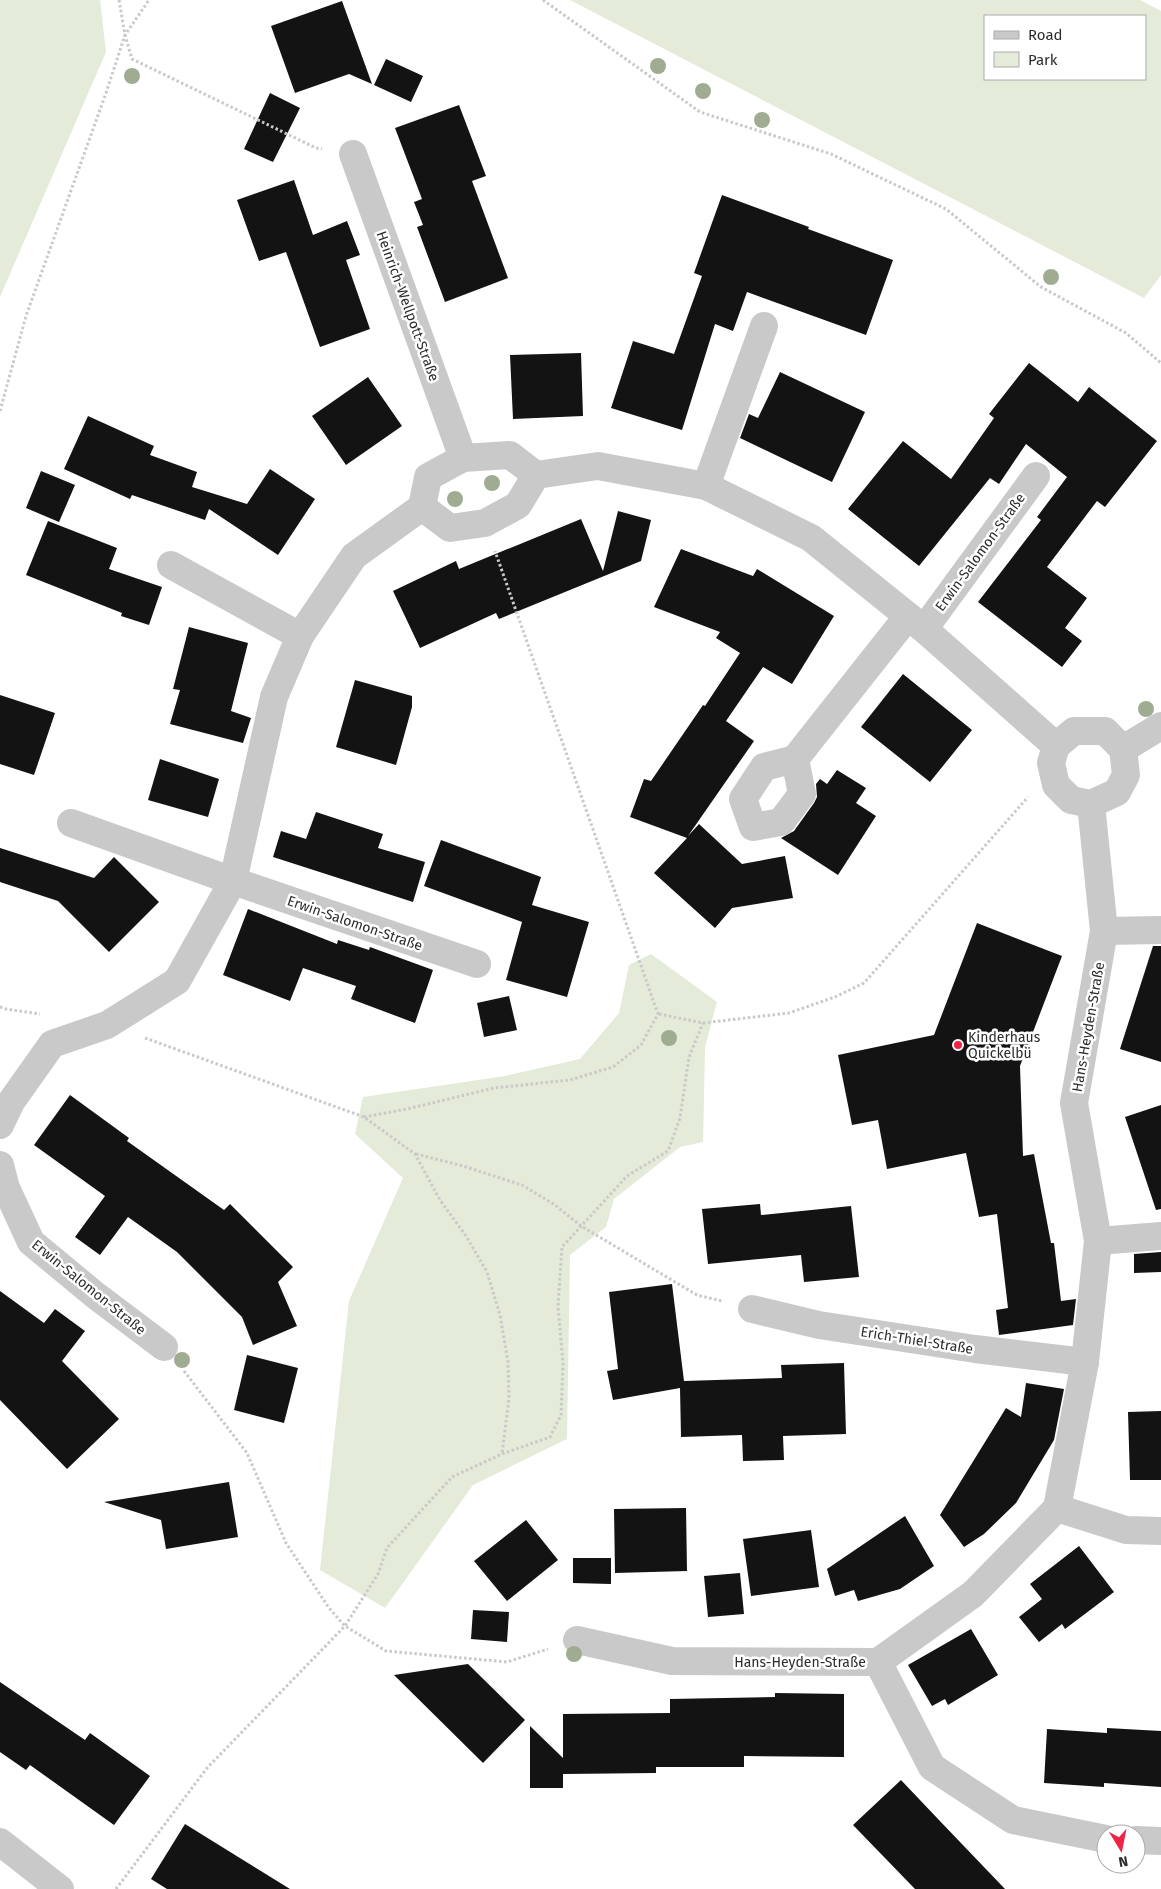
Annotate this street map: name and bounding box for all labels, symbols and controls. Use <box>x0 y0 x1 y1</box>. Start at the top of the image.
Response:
legend <box>984 15 1146 80</box>
text: Road <box>1028 26 1063 44</box>
text: Park <box>1028 51 1058 69</box>
street label: Heinrich-Wellpott-Straße <box>372 229 443 384</box>
street label: Erwin-Salomon-Straße <box>932 490 1029 615</box>
street label: Erwin-Salomon-Straße <box>285 892 425 955</box>
street label: Hans-Heyden-Straße <box>1069 961 1108 1093</box>
place label: Kinderhaus Quickelbü <box>968 1029 1041 1062</box>
marker: Kinderhaus Quickelbü <box>952 1039 964 1051</box>
street label: Erwin-Salomon-Straße <box>28 1236 149 1339</box>
street label: Erich-Thiel-Straße <box>859 1323 974 1358</box>
street label: Hans-Heyden-Straße <box>734 1654 866 1671</box>
north arrow <box>1096 1824 1146 1874</box>
text: N <box>1117 1852 1129 1870</box>

